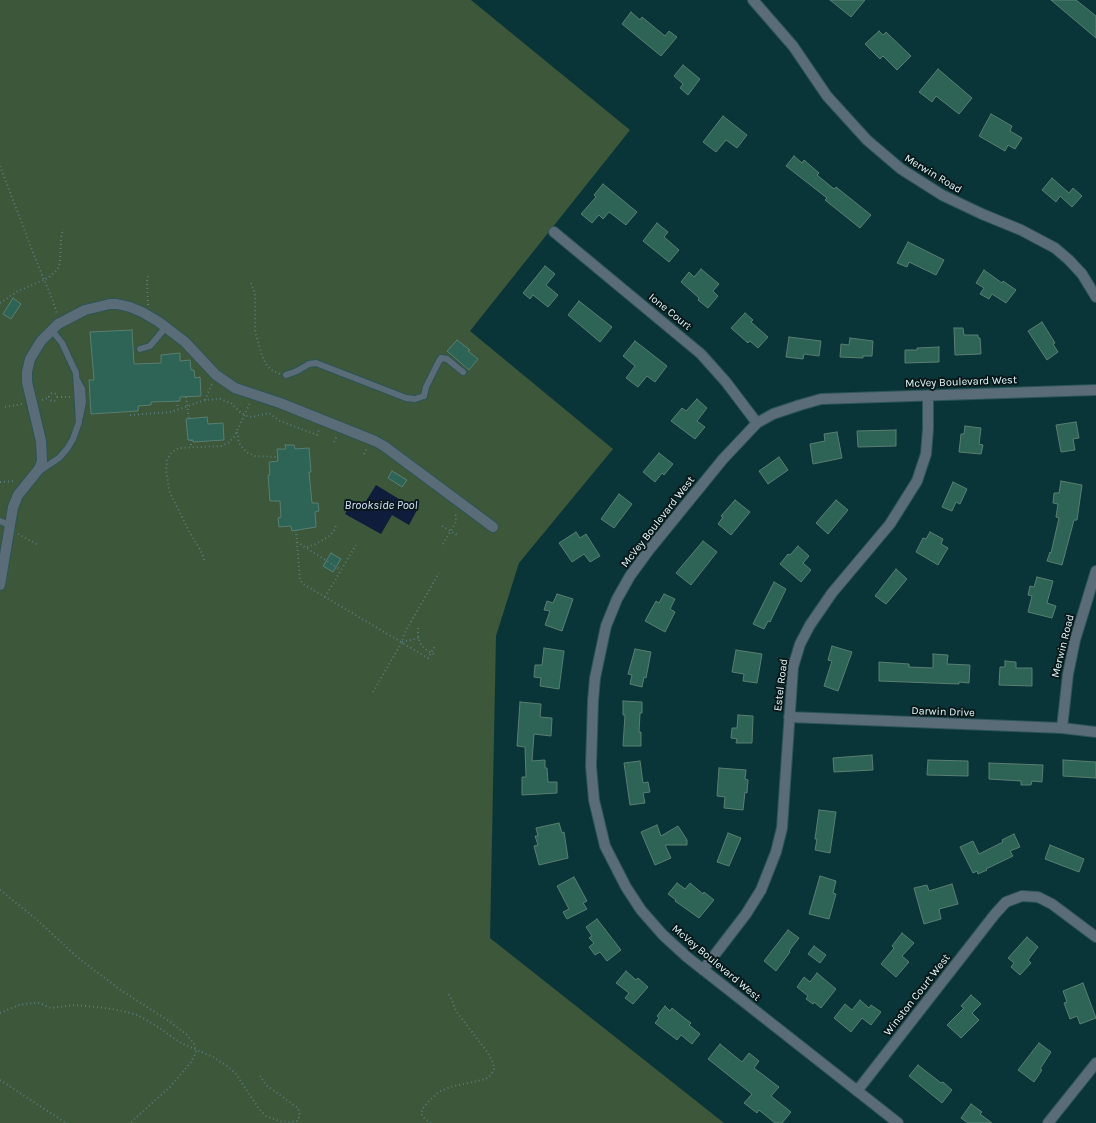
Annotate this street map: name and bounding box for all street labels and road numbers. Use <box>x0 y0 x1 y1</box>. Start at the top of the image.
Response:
street label: Merwin Road <box>902 152 964 196</box>
street label: Ione Court <box>646 291 694 333</box>
street label: McVey Boulevard West <box>905 373 1017 391</box>
street label: McVey Boulevard West <box>618 474 698 570</box>
street label: Merwin Road <box>1049 613 1077 679</box>
street label: Estel Road <box>771 658 791 712</box>
street label: Darwin Drive <box>911 704 975 720</box>
street label: McVey Boulevard West <box>669 922 763 1004</box>
street label: Winston Court West <box>881 951 953 1039</box>

